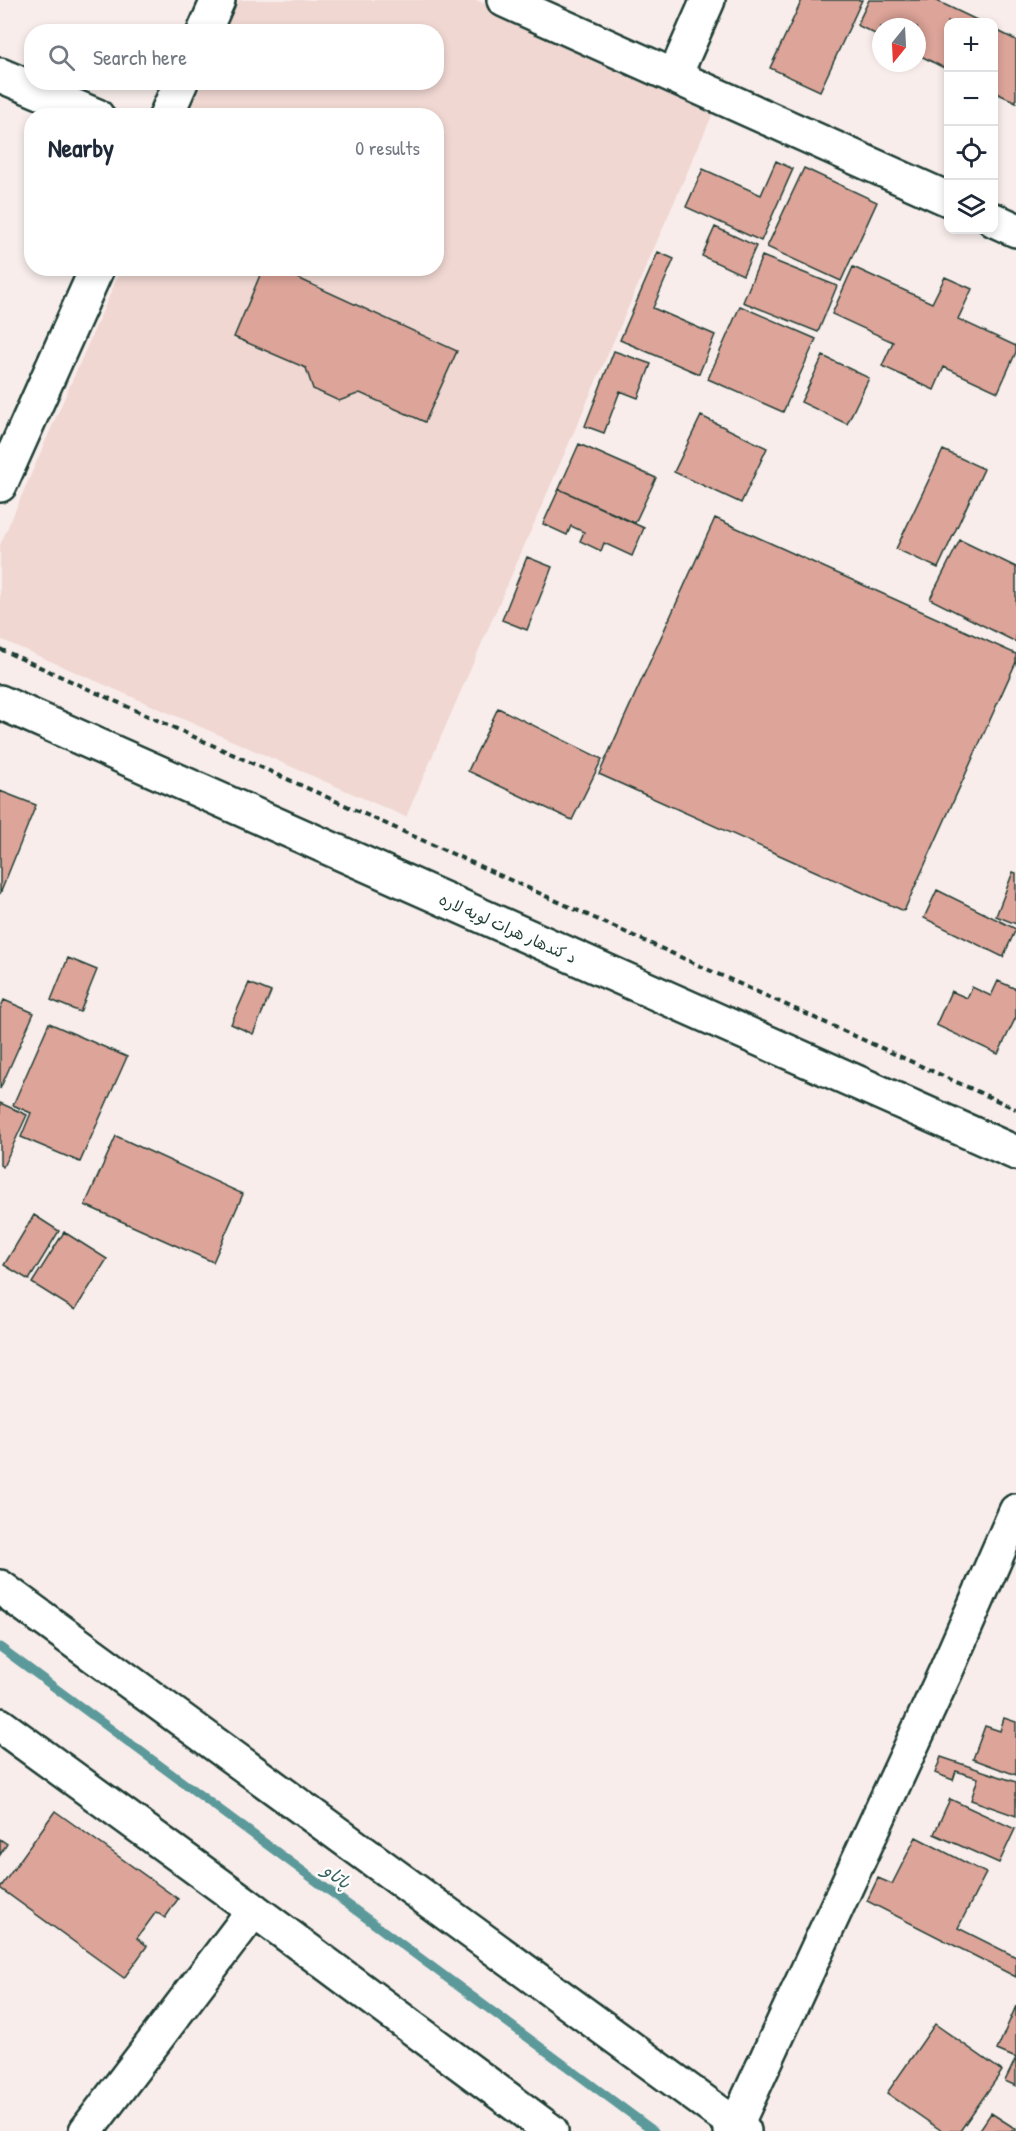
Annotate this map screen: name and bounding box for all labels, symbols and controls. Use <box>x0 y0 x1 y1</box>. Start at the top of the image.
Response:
north arrow <box>872 18 926 72</box>
map controls <box>944 18 998 234</box>
button: + <box>944 18 998 72</box>
search box <box>24 24 444 90</box>
icon: search <box>45 41 78 74</box>
text: Search here <box>93 42 187 72</box>
button: − <box>944 72 998 126</box>
button: locate <box>944 126 998 180</box>
text: Nearby <box>48 130 114 165</box>
text: 0 results <box>355 134 420 161</box>
button: layers <box>944 180 998 234</box>
street label: د کندهار هرات لویه لاره <box>436 888 580 968</box>
water label: پاتاو <box>316 1856 357 1895</box>

